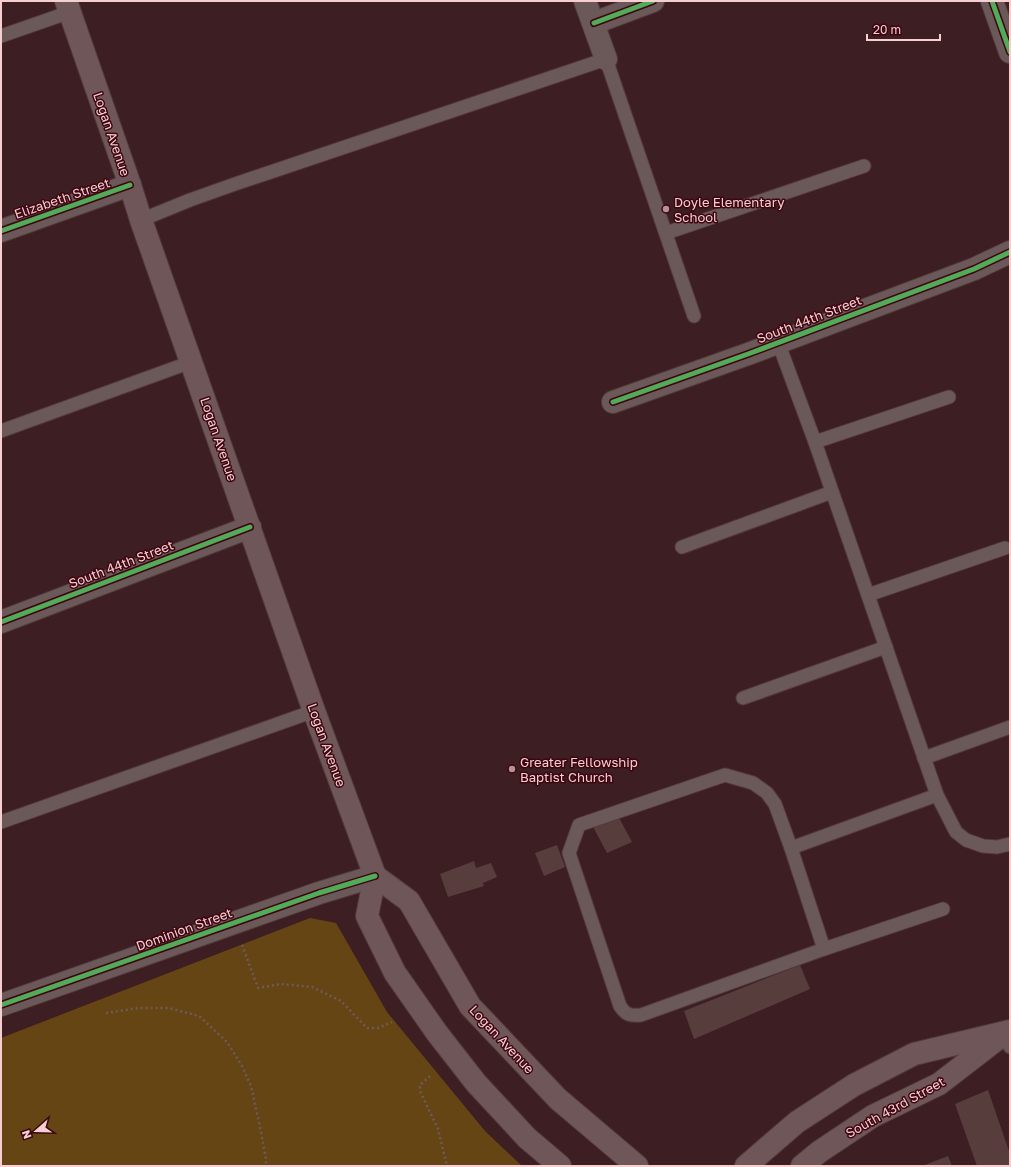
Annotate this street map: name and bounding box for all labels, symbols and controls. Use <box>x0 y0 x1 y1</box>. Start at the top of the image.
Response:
scale bar <box>867 16 940 42</box>
text: 20 m <box>873 22 901 37</box>
street label: Logan Avenue <box>90 90 134 178</box>
street label: Elizabeth Street <box>12 174 112 222</box>
place label: Doyle Elementary School <box>674 194 785 225</box>
marker: Doyle Elementary School <box>661 204 671 214</box>
street label: South 44th Street <box>754 292 864 346</box>
street label: Logan Avenue <box>197 395 241 483</box>
street label: South 44th Street <box>66 537 176 591</box>
street label: Logan Avenue <box>305 701 349 789</box>
place label: Greater Fellowship Baptist Church <box>520 754 638 785</box>
marker: Greater Fellowship Baptist Church <box>507 764 517 774</box>
street label: Dominion Street <box>134 904 234 954</box>
street label: Logan Avenue <box>466 1002 538 1076</box>
street label: South 43rd Street <box>843 1073 947 1141</box>
north arrow <box>16 1111 56 1151</box>
text: N <box>19 1128 34 1141</box>

